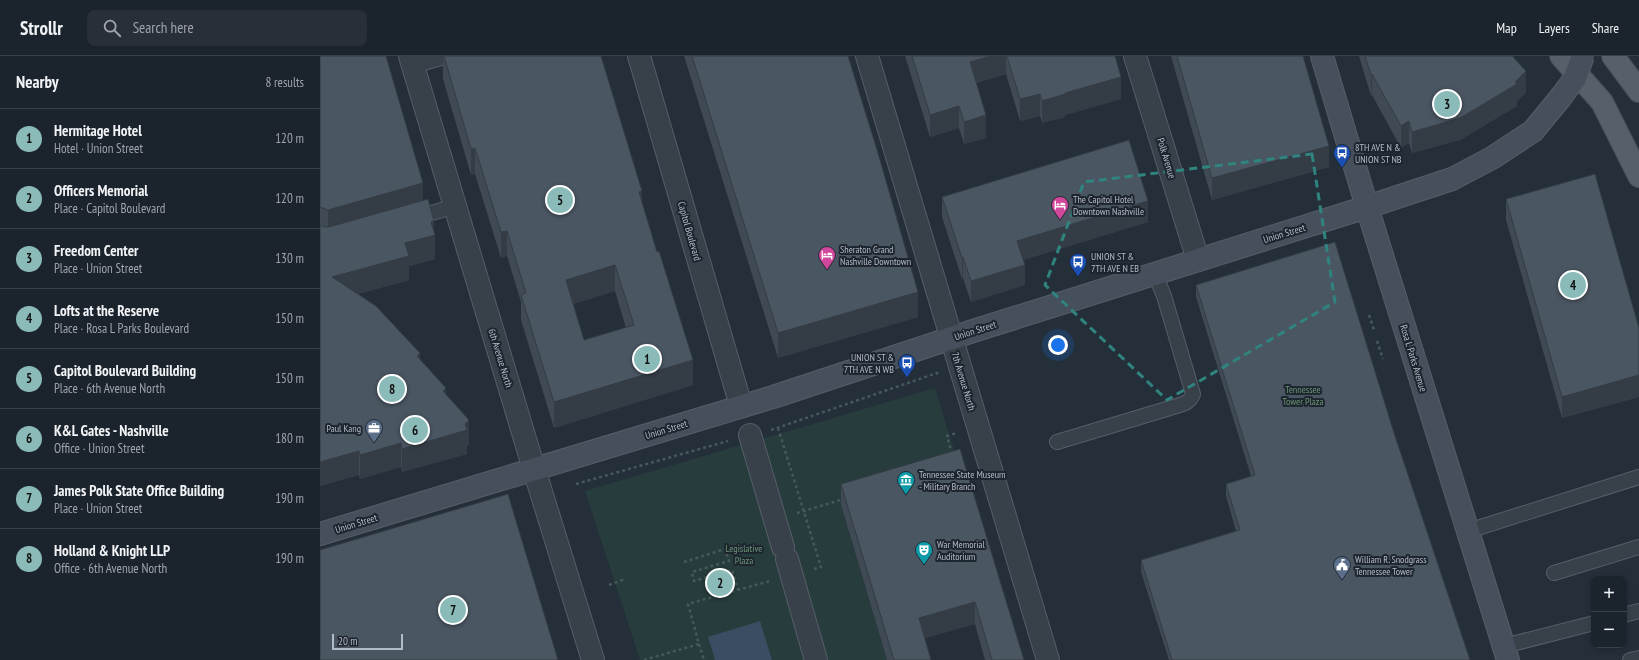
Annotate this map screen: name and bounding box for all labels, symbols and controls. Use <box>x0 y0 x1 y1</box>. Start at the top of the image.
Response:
search box <box>87 10 367 46</box>
text: Strollr <box>20 16 63 40</box>
icon: search <box>101 17 123 39</box>
text: Search here <box>133 18 194 37</box>
text: Map <box>1496 19 1517 37</box>
text: Layers <box>1539 19 1570 37</box>
text: Share <box>1592 19 1619 37</box>
text: Nearby <box>16 71 59 93</box>
text: 8 results <box>265 74 304 91</box>
pin: 3 <box>1434 89 1460 119</box>
text: Hermitage Hotel <box>54 121 142 140</box>
text: 1 <box>26 130 32 147</box>
text: 120 m <box>275 130 304 147</box>
street label: Polk Avenue <box>1154 136 1179 180</box>
text: Hotel · Union Street <box>54 140 143 157</box>
place label: 8TH AVE N & UNION ST NB <box>1355 141 1402 166</box>
bus stop icon: 8TH AVE N & UNION ST NB <box>1332 143 1352 168</box>
text: Officers Memorial <box>54 181 148 200</box>
pin: 5 <box>547 185 573 215</box>
text: 2 <box>26 190 32 207</box>
text: 120 m <box>275 190 304 207</box>
place label: The Capitol Hotel Downtown Nashville <box>1073 193 1144 218</box>
hotel icon: The Capitol Hotel Downtown Nashville <box>1050 195 1070 220</box>
text: Place · Capitol Boulevard <box>54 200 165 217</box>
street label: Capitol Boulevard <box>675 200 704 262</box>
street label: Union Street <box>1262 221 1307 246</box>
text: Freedom Center <box>54 241 138 260</box>
place label: Sheraton Grand Nashville Downtown <box>840 243 911 268</box>
hotel icon: Sheraton Grand Nashville Downtown <box>817 245 837 270</box>
text: 3 <box>26 250 32 267</box>
text: 130 m <box>275 250 304 267</box>
place label: UNION ST & 7TH AVE N EB <box>1091 250 1139 275</box>
bus stop icon: UNION ST & 7TH AVE N EB <box>1068 252 1088 277</box>
text: Place · Union Street <box>54 260 142 277</box>
pin: 4 <box>1560 270 1586 300</box>
text: Lofts at the Reserve <box>54 301 159 320</box>
text: 4 <box>26 310 32 327</box>
text: 150 m <box>275 310 304 327</box>
street label: Union Street <box>953 318 998 343</box>
text: Place · Rosa L Parks Boulevard <box>54 320 189 337</box>
street label: Rosa L Parks Avenue <box>1397 323 1430 393</box>
street label: 6th Avenue North <box>485 327 516 389</box>
your location <box>1048 335 1068 355</box>
pin: 1 <box>634 344 660 374</box>
street label: 7th Avenue North <box>948 350 979 412</box>
place label: UNION ST & 7TH AVE N WB <box>844 351 894 376</box>
bus stop icon: UNION ST & 7TH AVE N WB <box>897 353 917 378</box>
text: Capitol Boulevard Building <box>54 361 196 380</box>
text: 5 <box>26 370 32 387</box>
text: 150 m <box>275 370 304 387</box>
pin: 8 <box>379 374 405 404</box>
text: Place · 6th Avenue North <box>54 380 165 397</box>
park label: Tennessee Tower Plaza <box>1283 383 1323 408</box>
pin: 6 <box>402 415 428 445</box>
street label: Union Street <box>644 417 689 442</box>
office icon: Paul Kang <box>364 418 384 443</box>
text: K&L Gates - Nashville <box>54 421 169 440</box>
place label: Paul Kang <box>327 422 361 435</box>
text: 6 <box>26 430 32 447</box>
text: 180 m <box>275 430 304 447</box>
text: Office · Union Street <box>54 440 145 457</box>
place label: Tennessee State Museum - Military Branch <box>919 468 1006 493</box>
museum icon: Tennessee State Museum - Military Branch <box>896 470 916 495</box>
text: James Polk State Office Building <box>54 481 224 500</box>
text: 7 <box>26 490 32 507</box>
text: 190 m <box>275 490 304 507</box>
text: Place · Union Street <box>54 500 142 517</box>
street label: Union Street <box>334 511 379 536</box>
place label: War Memorial Auditorium <box>937 538 985 563</box>
theatre icon: War Memorial Auditorium <box>914 540 934 565</box>
text: Holland & Knight LLP <box>54 541 170 560</box>
park label: Legislative Plaza <box>726 542 762 567</box>
text: 8 <box>26 550 32 567</box>
text: 190 m <box>275 550 304 567</box>
place label: William R. Snodgrass Tennessee Tower <box>1355 553 1427 578</box>
public building icon: William R. Snodgrass Tennessee Tower <box>1332 555 1352 580</box>
text: Office · 6th Avenue North <box>54 560 167 577</box>
pin: 2 <box>707 568 733 598</box>
map controls <box>1591 576 1627 648</box>
button: + <box>1591 576 1627 612</box>
pin: 7 <box>440 595 466 625</box>
button: − <box>1591 612 1627 648</box>
scale bar <box>332 632 403 651</box>
text: 20 m <box>338 634 357 648</box>

